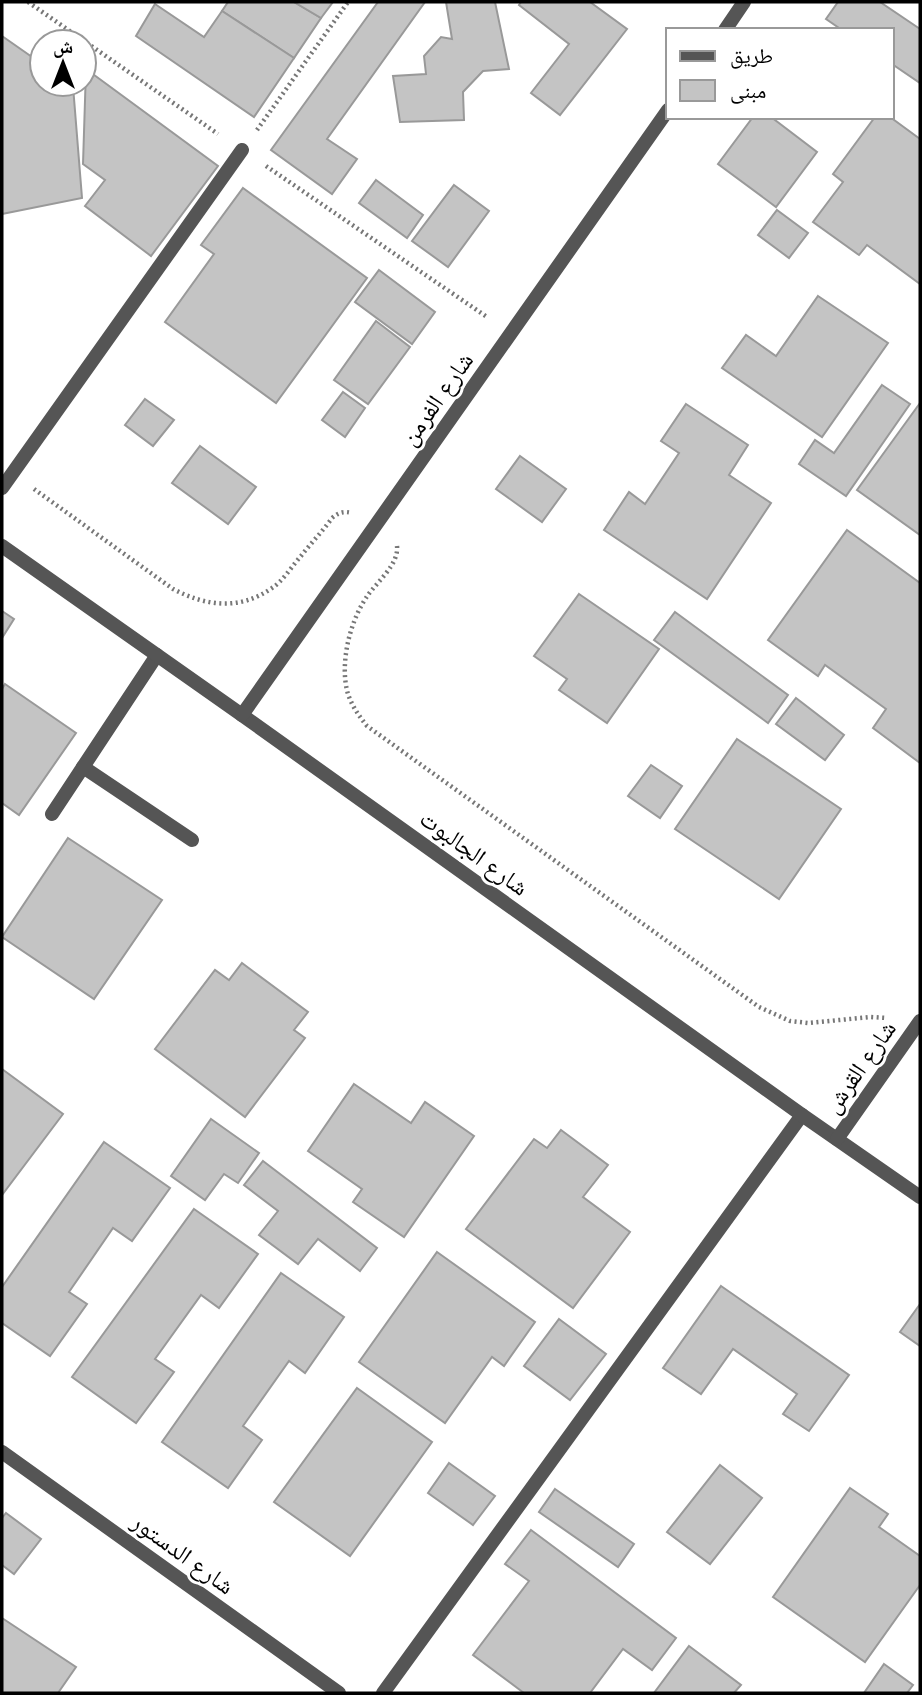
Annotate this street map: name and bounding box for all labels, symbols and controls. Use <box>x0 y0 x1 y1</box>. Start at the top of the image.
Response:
north arrow <box>28 28 98 98</box>
legend <box>666 28 894 119</box>
text: ش <box>53 35 73 58</box>
text: طريق <box>730 43 773 69</box>
text: مبنى <box>730 78 766 104</box>
street label: شارع الفرمن <box>394 347 480 451</box>
street label: شارع الجالبوت <box>414 804 534 902</box>
street label: شارع القرش <box>817 1015 903 1119</box>
street label: شارع الدستور <box>125 1506 240 1601</box>

